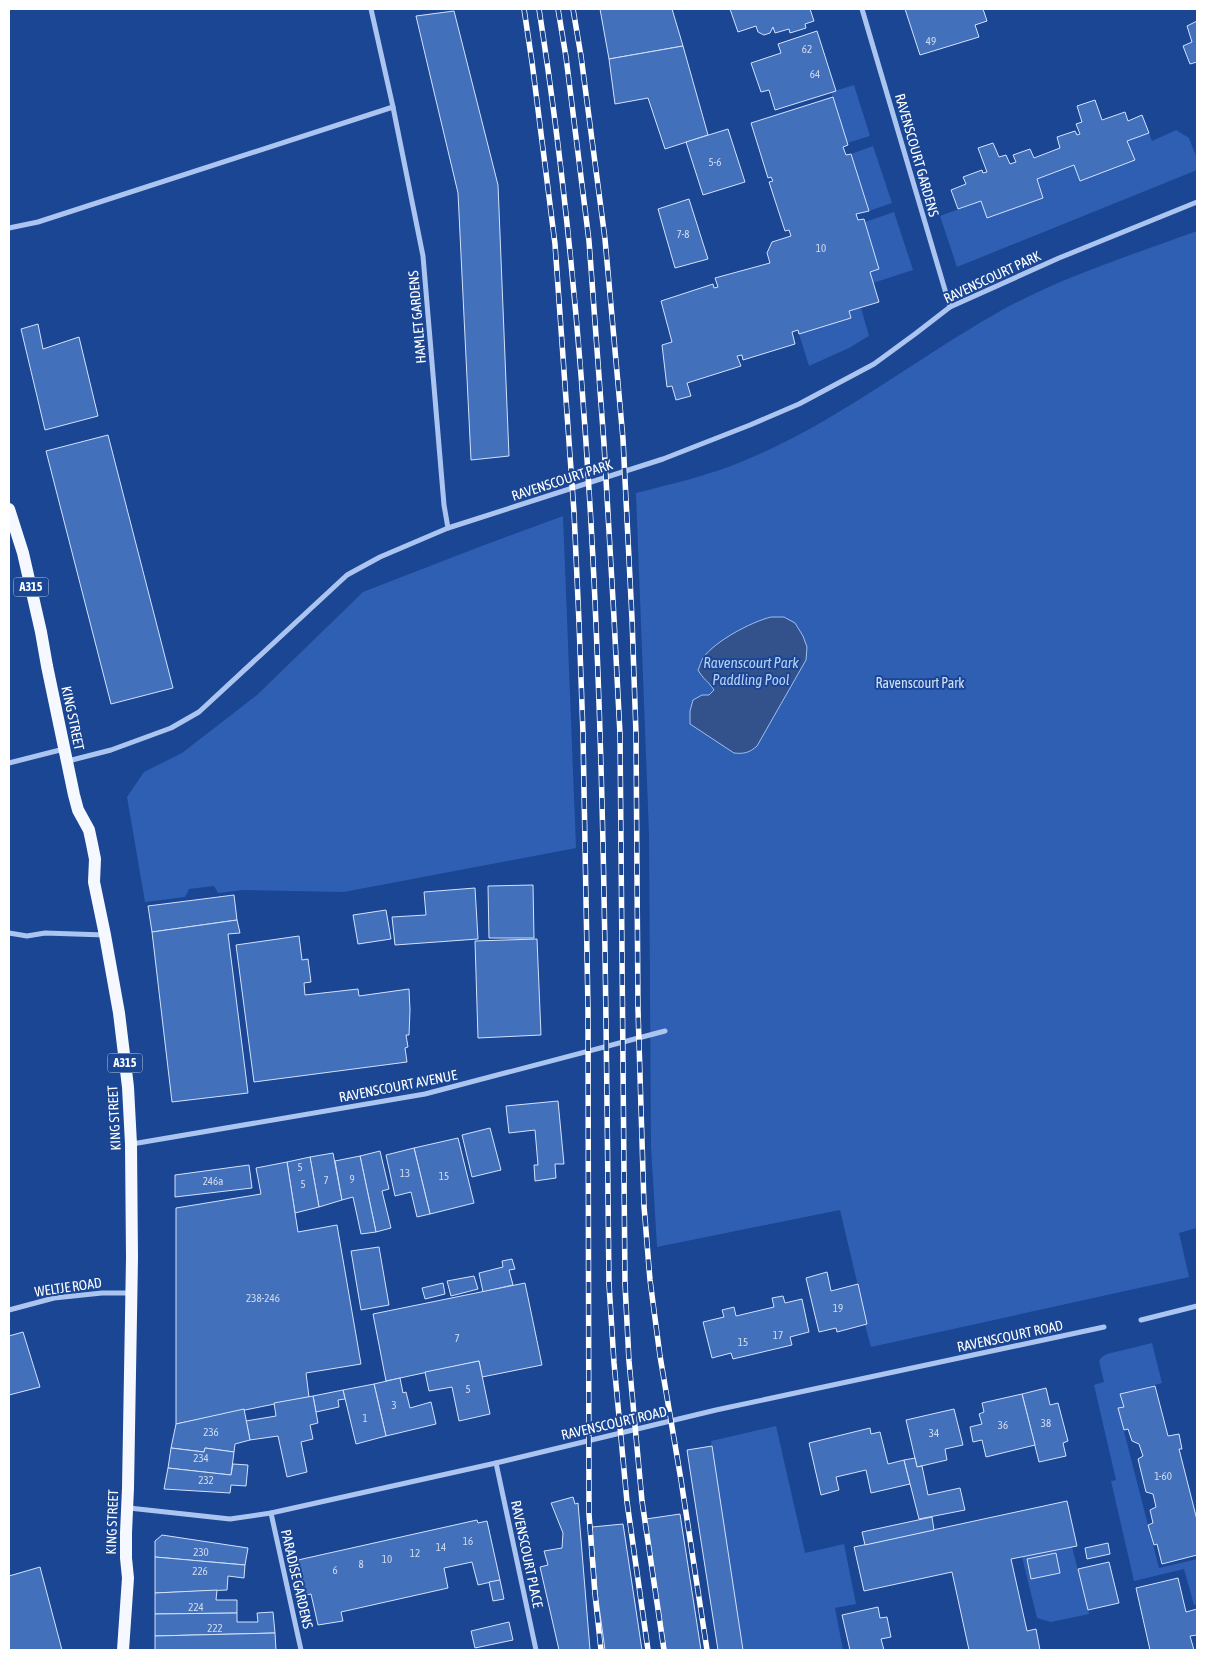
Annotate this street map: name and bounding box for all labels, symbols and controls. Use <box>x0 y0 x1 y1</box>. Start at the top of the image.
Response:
house number: 49 <box>926 35 936 47</box>
house number: 62 <box>802 43 812 55</box>
house number: 64 <box>810 68 820 80</box>
street label: RAVENSCOURT GARDENS <box>892 92 942 218</box>
house number: 5-6 <box>708 156 722 168</box>
house number: 7-8 <box>676 228 690 240</box>
house number: 10 <box>816 242 826 254</box>
street label: RAVENSCOURT PARK <box>941 247 1043 306</box>
street label: HAMLET GARDENS <box>405 270 429 364</box>
street label: RAVENSCOURT PARK <box>510 456 615 504</box>
road number: A315 <box>14 578 48 596</box>
water label: Ravenscourt Park Paddling Pool <box>703 654 799 688</box>
park label: Ravenscourt Park <box>875 675 965 691</box>
street label: KING STREET <box>58 684 88 752</box>
road number: A315 <box>108 1054 142 1072</box>
street label: RAVENSCOURT AVENUE <box>338 1067 458 1105</box>
street label: KING STREET <box>104 1085 124 1151</box>
house number: 5 <box>297 1161 303 1173</box>
house number: 13 <box>400 1167 410 1179</box>
house number: 15 <box>439 1170 449 1182</box>
house number: 9 <box>349 1173 355 1185</box>
house number: 7 <box>323 1174 329 1186</box>
house number: 246a <box>203 1175 223 1187</box>
house number: 5 <box>300 1178 306 1190</box>
street label: WELTJE ROAD <box>33 1274 103 1300</box>
house number: 238-246 <box>246 1292 280 1304</box>
house number: 19 <box>833 1302 843 1314</box>
street label: RAVENSCOURT ROAD <box>956 1317 1065 1355</box>
house number: 17 <box>773 1329 783 1341</box>
house number: 7 <box>454 1332 460 1344</box>
house number: 15 <box>738 1336 748 1348</box>
house number: 5 <box>465 1383 471 1395</box>
house number: 3 <box>391 1399 397 1411</box>
street label: RAVENSCOURT ROAD <box>560 1403 668 1443</box>
house number: 1 <box>362 1412 368 1424</box>
house number: 38 <box>1041 1417 1051 1429</box>
house number: 36 <box>998 1419 1008 1431</box>
house number: 236 <box>203 1426 219 1438</box>
house number: 34 <box>929 1427 939 1439</box>
house number: 234 <box>193 1452 209 1464</box>
house number: 1-60 <box>1154 1470 1172 1482</box>
house number: 232 <box>198 1474 214 1486</box>
street label: KING STREET <box>103 1489 121 1555</box>
street label: RAVENSCOURT PLACE <box>508 1499 546 1609</box>
street label: PARADISE GARDENS <box>278 1528 316 1630</box>
house number: 16 <box>463 1535 473 1547</box>
house number: 14 <box>436 1541 446 1553</box>
house number: 230 <box>193 1546 209 1558</box>
house number: 12 <box>410 1547 420 1559</box>
house number: 10 <box>382 1553 392 1565</box>
house number: 8 <box>358 1558 364 1570</box>
house number: 6 <box>332 1564 338 1576</box>
house number: 226 <box>192 1565 208 1577</box>
house number: 224 <box>188 1601 204 1613</box>
house number: 222 <box>207 1622 223 1634</box>

